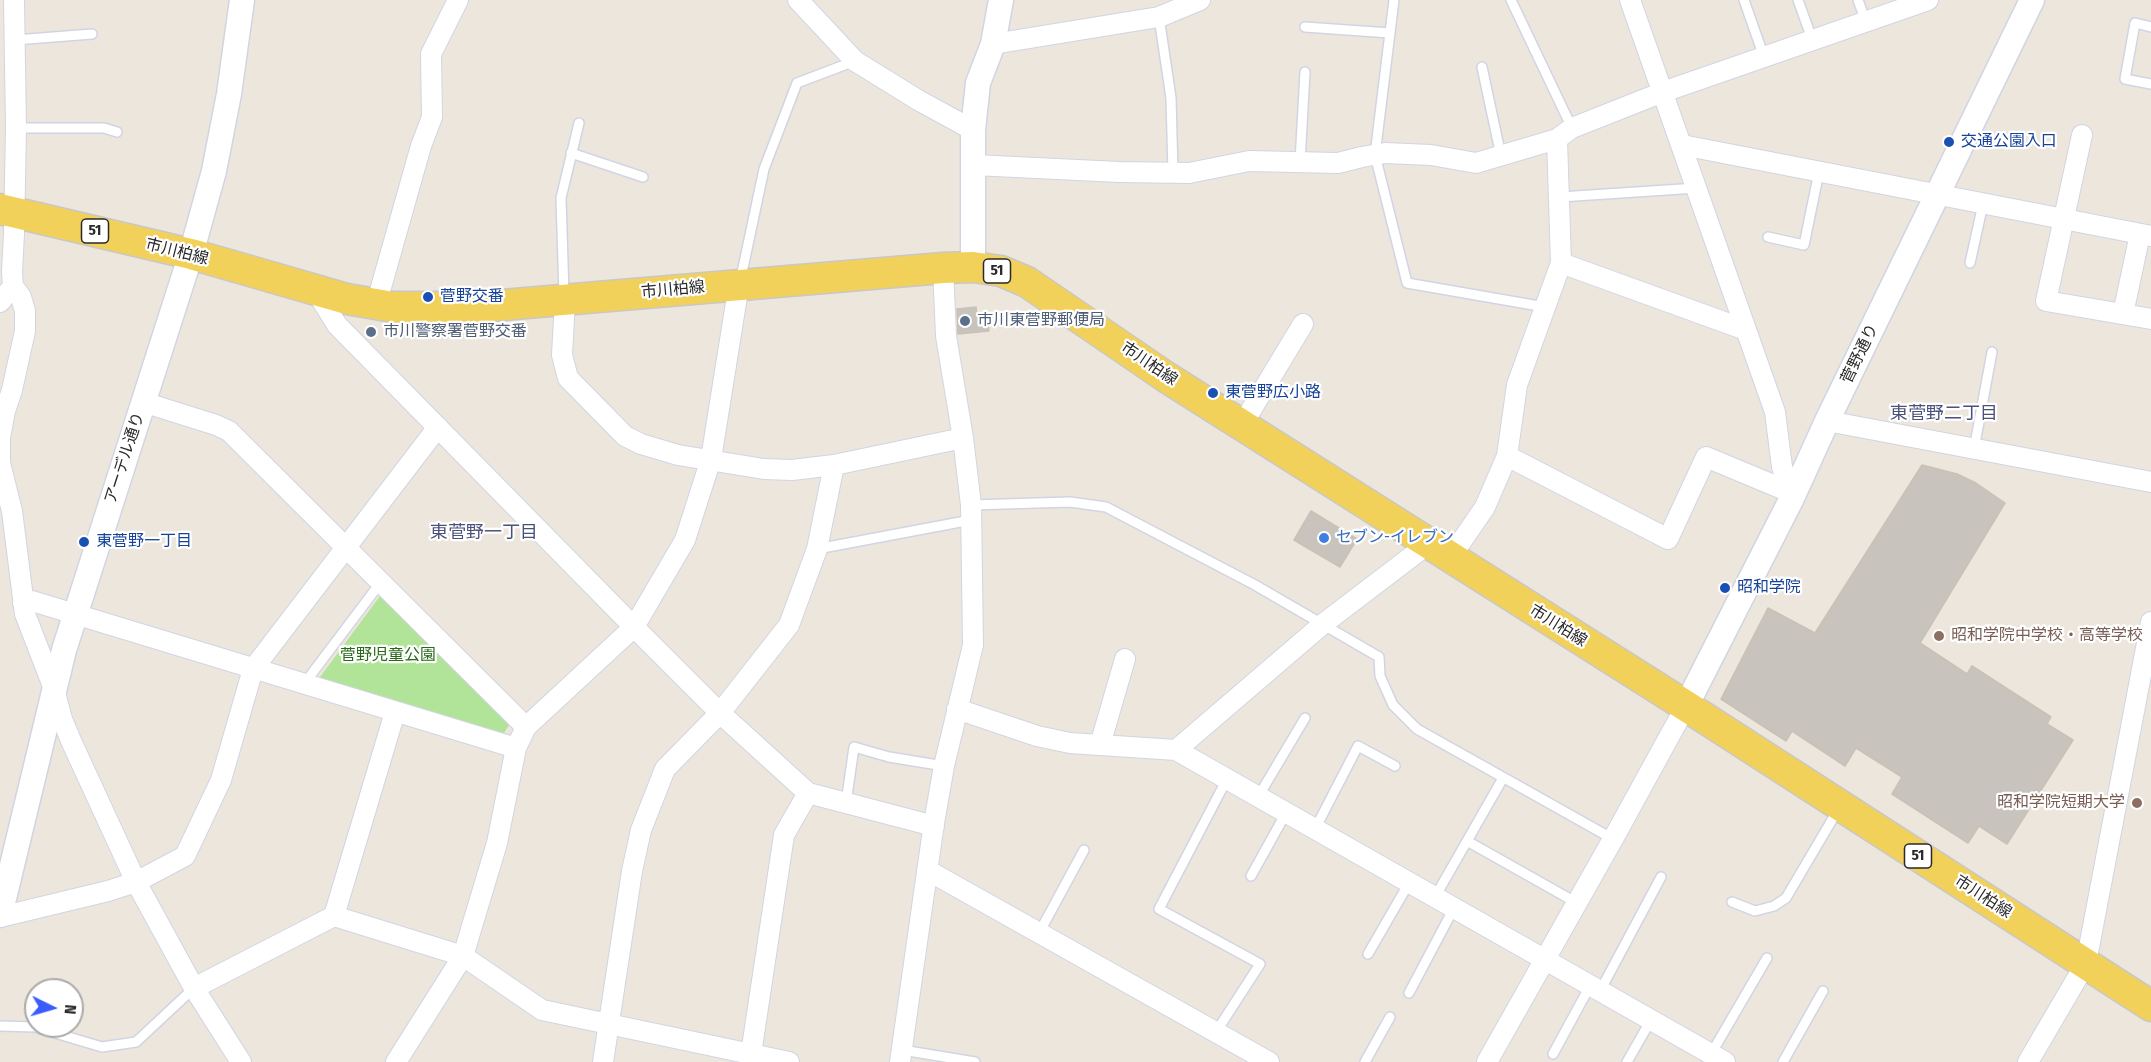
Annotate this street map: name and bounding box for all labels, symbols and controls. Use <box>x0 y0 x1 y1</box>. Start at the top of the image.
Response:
place label: 交通公園入口 <box>1961 132 2057 152</box>
marker: 交通公園入口 <box>1942 135 1956 149</box>
road number: 51 <box>82 219 109 243</box>
street label: 市川柏線 <box>144 235 210 269</box>
road number: 51 <box>984 259 1010 283</box>
street label: 市川柏線 <box>640 278 706 302</box>
place label: 菅野交番 <box>440 287 504 307</box>
marker: 菅野交番 <box>421 290 435 304</box>
place label: 市川東菅野郵便局 <box>977 311 1105 331</box>
marker: 市川東菅野郵便局 <box>958 314 972 328</box>
street label: 菅野通り <box>1837 321 1883 387</box>
place label: 市川警察署菅野交番 <box>383 322 527 342</box>
marker: 市川警察署菅野交番 <box>364 325 378 339</box>
street label: 市川柏線 <box>1117 338 1181 390</box>
place label: 東菅野広小路 <box>1225 383 1321 403</box>
marker: 東菅野広小路 <box>1206 386 1220 400</box>
district label: 東菅野二丁目 <box>1890 403 1998 425</box>
street label: アーデル通り <box>101 410 149 506</box>
district label: 東菅野一丁目 <box>430 522 538 544</box>
place label: セブン-イレブン <box>1336 528 1454 548</box>
marker: セブン-イレブン <box>1317 531 1331 545</box>
place label: 東菅野一丁目 <box>96 532 192 552</box>
marker: 東菅野一丁目 <box>77 535 91 549</box>
place label: 昭和学院 <box>1737 578 1801 598</box>
marker: 昭和学院 <box>1718 581 1732 595</box>
street label: 市川柏線 <box>1526 601 1590 651</box>
place label: 昭和学院中学校・高等学校 <box>1951 626 2143 646</box>
marker: 昭和学院中学校・高等学校 <box>1932 629 1946 643</box>
park label: 菅野児童公園 <box>340 646 436 666</box>
place label: 昭和学院短期大学 <box>1997 793 2125 813</box>
marker: 昭和学院短期大学 <box>2130 796 2144 810</box>
road number: 51 <box>1904 844 1932 868</box>
street label: 市川柏線 <box>1951 872 2015 922</box>
north arrow <box>24 978 84 1038</box>
text: N <box>61 1004 80 1015</box>

